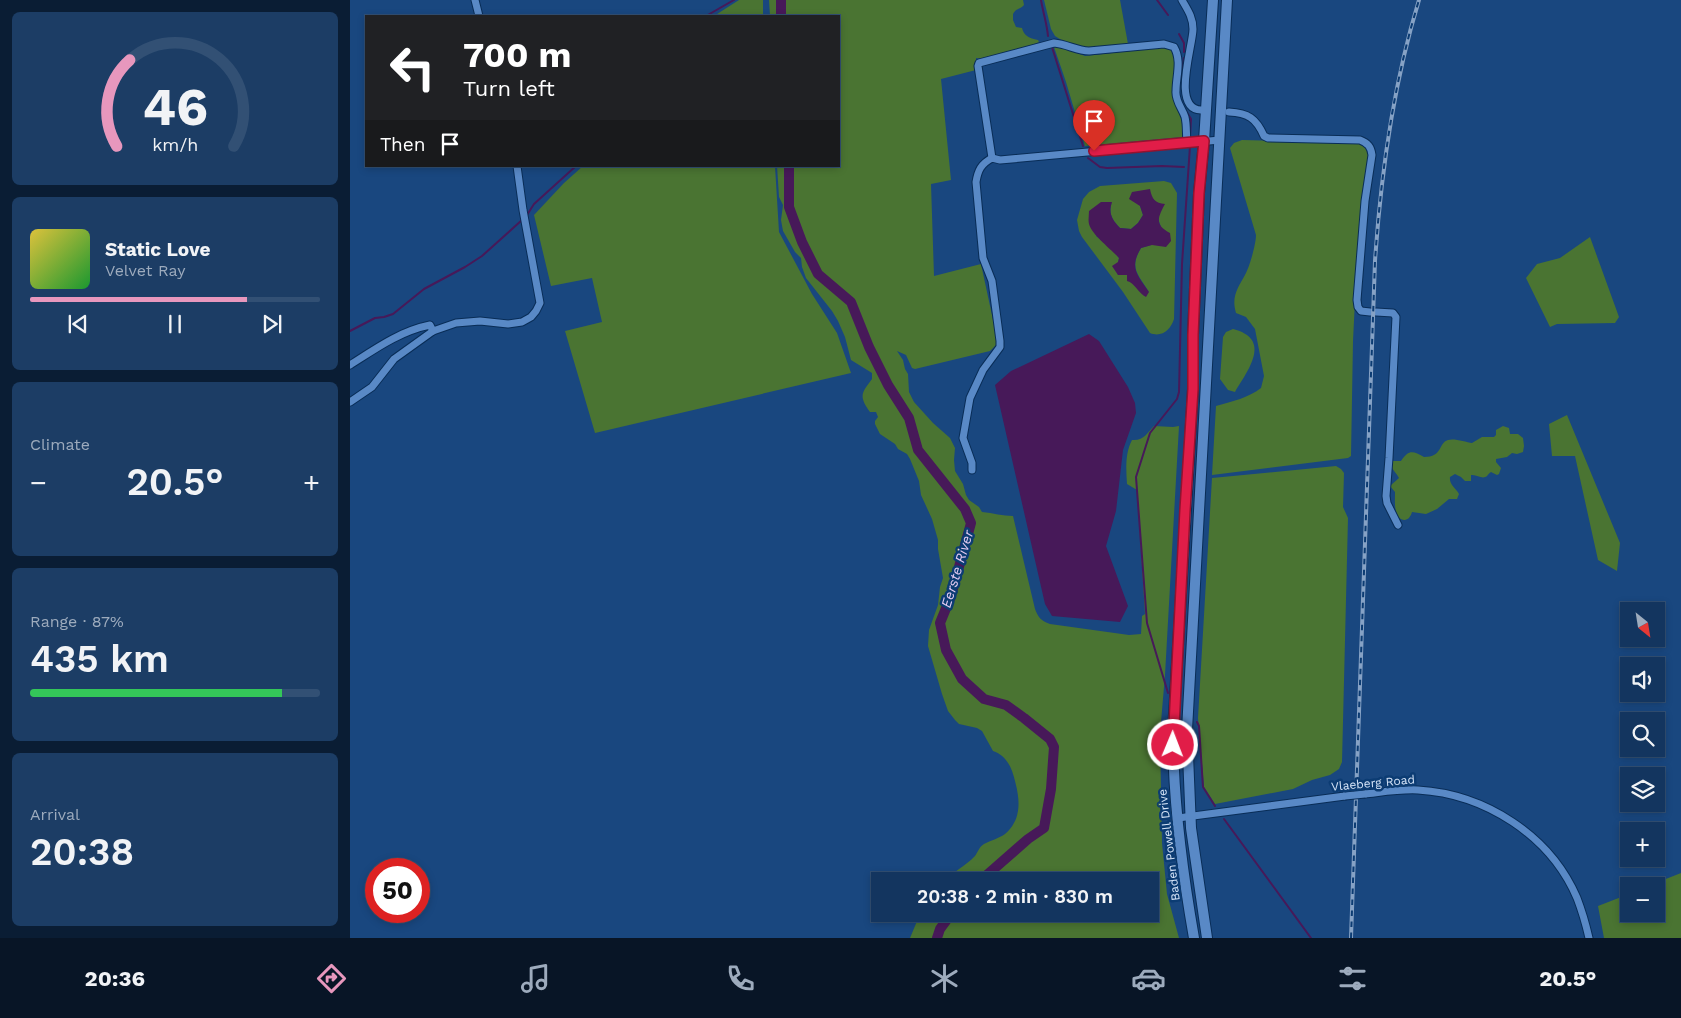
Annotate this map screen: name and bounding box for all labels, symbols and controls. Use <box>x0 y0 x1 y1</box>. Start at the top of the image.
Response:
text: 700 m <box>463 34 571 76</box>
icon: left <box>380 35 445 100</box>
text: Turn left <box>463 76 555 101</box>
text: 46 <box>142 77 208 138</box>
pin <box>1073 100 1115 151</box>
icon: arrive <box>1080 107 1108 135</box>
icon: arrive <box>436 130 464 158</box>
text: Then <box>380 133 426 156</box>
text: km/h <box>152 134 198 155</box>
text: Static Love <box>105 238 210 261</box>
text: Velvet Ray <box>105 261 185 280</box>
icon: previous <box>64 310 92 338</box>
icon: pause <box>161 310 189 338</box>
icon: next <box>258 310 286 338</box>
text: Climate <box>30 435 90 454</box>
text: 20.5° <box>126 460 224 504</box>
text: − <box>30 466 47 499</box>
text: + <box>303 466 320 499</box>
water label: Eerste River <box>938 528 977 610</box>
north arrow <box>1620 602 1665 648</box>
map controls <box>1620 602 1665 922</box>
text: Range · 87% <box>30 612 124 631</box>
text: 435 km <box>30 637 169 681</box>
button: sound <box>1620 657 1665 702</box>
button: search <box>1620 712 1665 757</box>
position arrow <box>1146 718 1198 770</box>
button: layers <box>1620 767 1665 812</box>
street label: Vlaeberg Road <box>1331 772 1415 794</box>
street label: Baden Powell Drive <box>1155 788 1183 902</box>
text: Arrival <box>30 805 80 824</box>
button: + <box>1620 822 1665 867</box>
text: 20:38 <box>30 830 134 874</box>
speed limit sign: 50 <box>365 858 430 923</box>
button: − <box>1620 877 1665 922</box>
text: 20:38 · 2 min · 830 m <box>917 885 1113 908</box>
icon: directions <box>314 961 349 996</box>
icon: music <box>518 961 553 996</box>
icon: phone <box>723 961 758 996</box>
icon: climate <box>927 961 962 996</box>
icon: car <box>1131 961 1166 996</box>
icon: filters <box>1335 961 1370 996</box>
text: 20:36 <box>85 966 145 991</box>
text: 20.5° <box>1539 966 1596 991</box>

